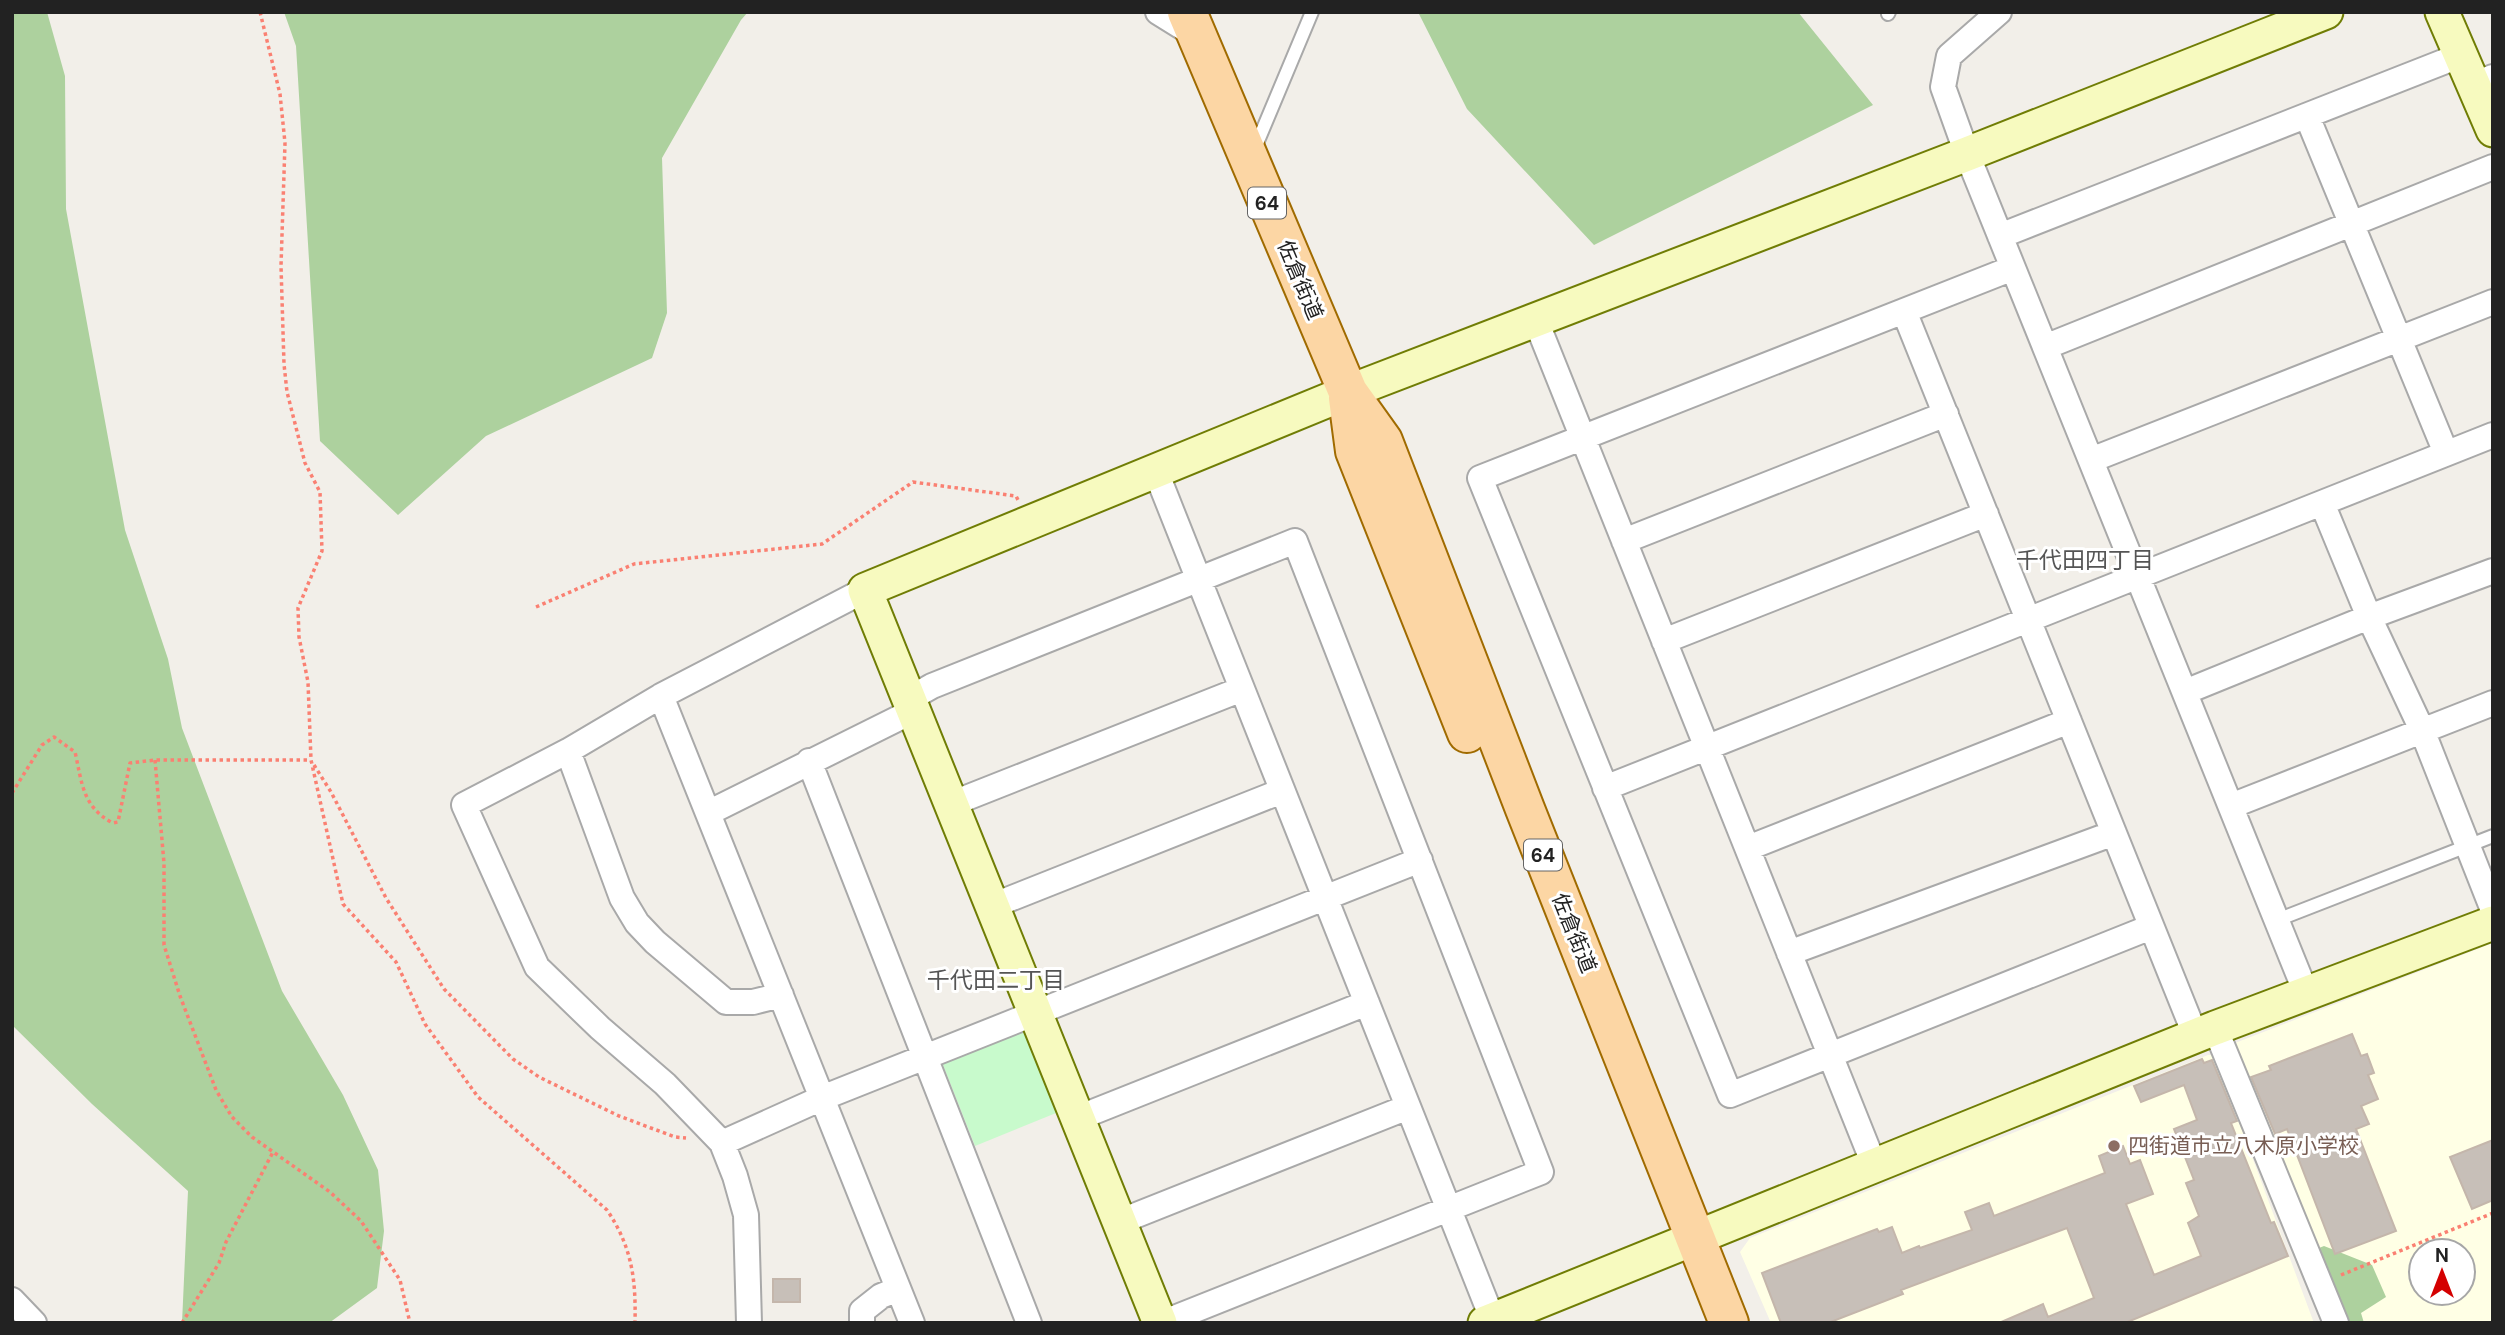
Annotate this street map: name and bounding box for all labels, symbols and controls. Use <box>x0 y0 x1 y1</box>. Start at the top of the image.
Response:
road number: 64 <box>1248 188 1286 218</box>
street label: 佐倉街道 <box>1271 236 1329 324</box>
district label: 千代田四丁目 <box>2016 545 2154 575</box>
road number: 64 <box>1524 840 1562 870</box>
street label: 佐倉街道 <box>1545 889 1603 977</box>
district label: 千代田二丁目 <box>927 965 1065 995</box>
place label: 四街道市立八木原小学校 <box>2128 1132 2359 1160</box>
marker: 四街道市立八木原小学校 <box>2106 1138 2122 1154</box>
north arrow <box>2407 1237 2477 1307</box>
text: N <box>2435 1243 2449 1268</box>

